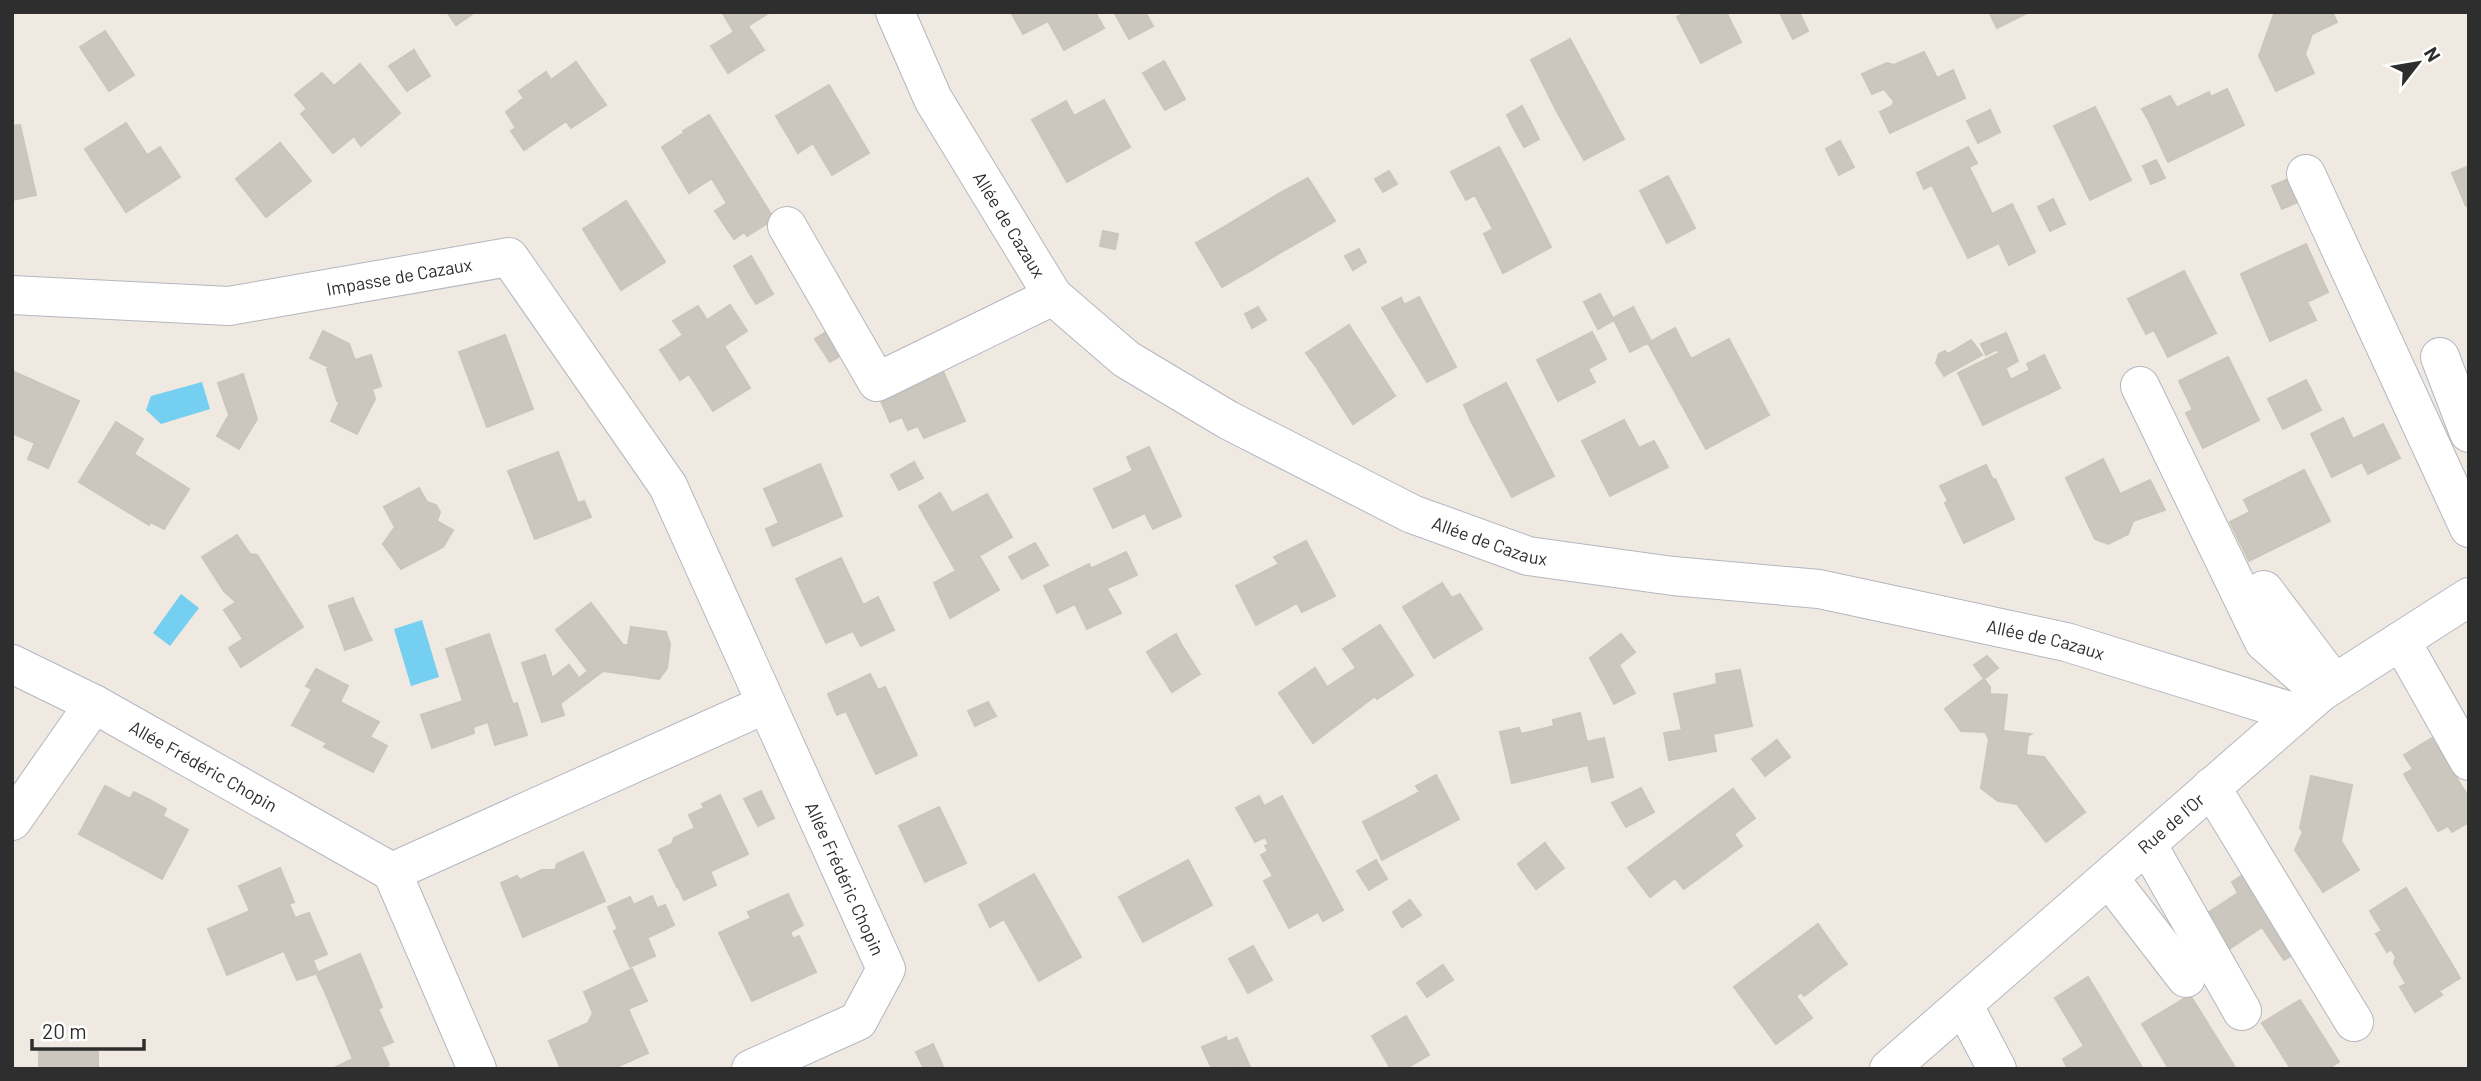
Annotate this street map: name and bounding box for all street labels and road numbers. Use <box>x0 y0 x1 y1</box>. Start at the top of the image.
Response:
street label: Allée de Cazaux <box>969 167 1050 282</box>
street label: Impasse de Cazaux <box>325 253 474 300</box>
street label: Allée de Cazaux <box>1429 511 1549 570</box>
street label: Allée de Cazaux <box>1985 614 2108 664</box>
street label: Allée Frédéric Chopin <box>126 715 281 816</box>
street label: Rue de l'Or <box>2133 788 2209 858</box>
street label: Allée Frédéric Chopin <box>801 798 889 959</box>

